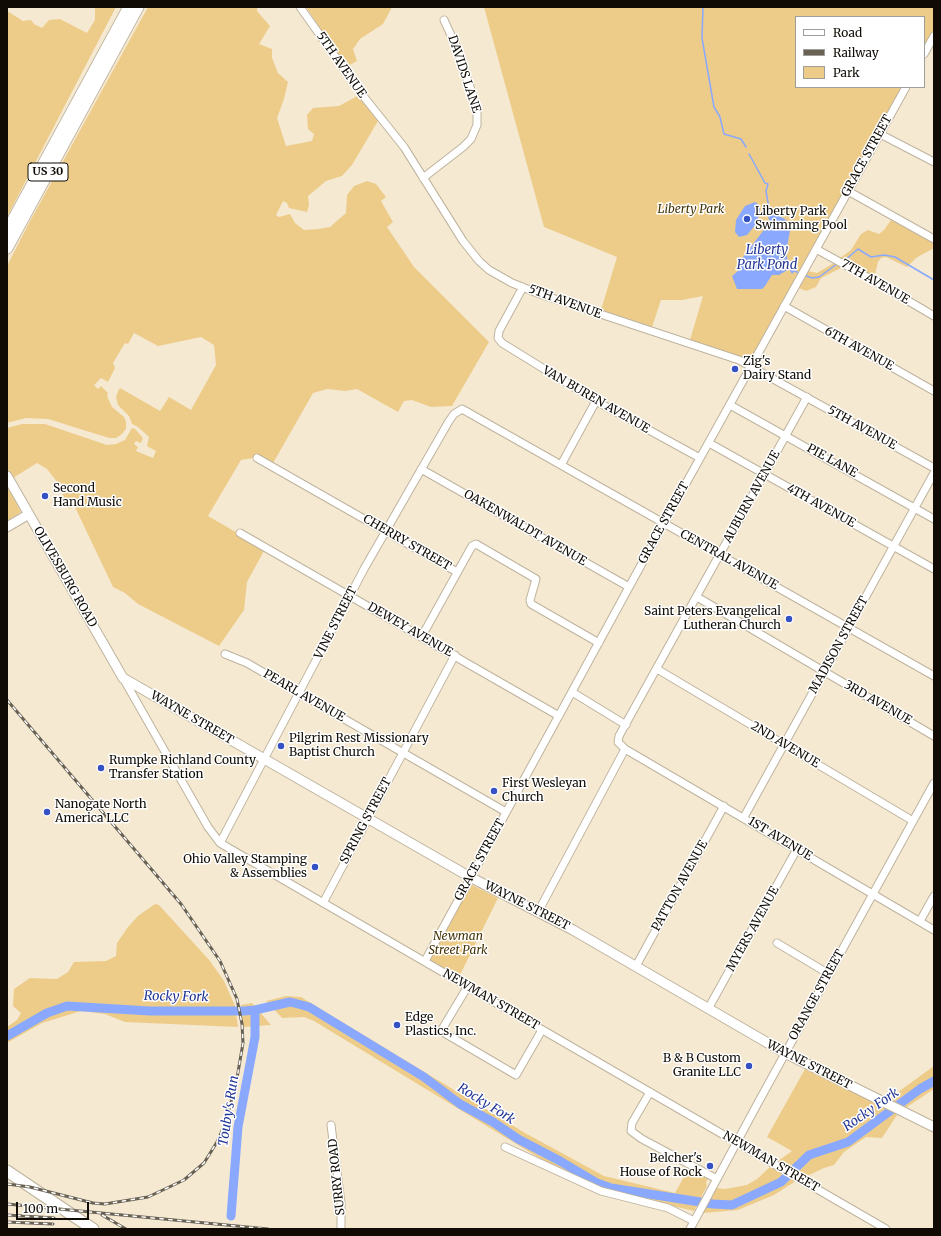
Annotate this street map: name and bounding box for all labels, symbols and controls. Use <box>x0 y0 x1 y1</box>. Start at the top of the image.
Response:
legend <box>795 16 925 88</box>
text: Road <box>833 25 862 40</box>
street label: 5TH AVENUE <box>313 29 369 101</box>
street label: DAVIDS LANE <box>445 33 483 115</box>
text: Railway <box>833 45 879 60</box>
text: Park <box>833 65 860 80</box>
street label: GRACE STREET <box>839 113 895 199</box>
road number: US 30 <box>28 163 68 181</box>
park label: Liberty Park <box>658 203 724 217</box>
place label: Liberty Park Swimming Pool <box>755 205 847 233</box>
marker: Liberty Park Swimming Pool <box>742 214 752 224</box>
water label: Liberty Park Pond <box>737 242 797 273</box>
street label: 7TH AVENUE <box>838 256 912 308</box>
street label: 5TH AVENUE <box>526 282 604 322</box>
street label: 6TH AVENUE <box>822 324 896 374</box>
place label: Zig's Dairy Stand <box>743 355 811 383</box>
street label: VAN BUREN AVENUE <box>540 363 652 437</box>
marker: Zig's Dairy Stand <box>730 364 740 374</box>
street label: 5TH AVENUE <box>825 403 899 453</box>
street label: PIE LANE <box>804 441 860 481</box>
street label: AUBURN AVENUE <box>721 448 783 546</box>
street label: GRACE STREET <box>636 480 692 566</box>
street label: 4TH AVENUE <box>784 481 858 531</box>
place label: Second Hand Music <box>53 482 122 510</box>
street label: OAKENWALDT AVENUE <box>461 487 589 569</box>
marker: Second Hand Music <box>40 491 50 501</box>
street label: CHERRY STREET <box>360 512 454 574</box>
street label: OLIVESBURG ROAD <box>30 524 100 630</box>
street label: CENTRAL AVENUE <box>677 527 781 593</box>
street label: VINE STREET <box>312 584 360 662</box>
street label: MADISON STREET <box>806 594 872 696</box>
street label: DEWEY AVENUE <box>365 600 455 660</box>
place label: Saint Peters Evangelical Lutheran Church <box>644 605 781 633</box>
marker: Saint Peters Evangelical Lutheran Church <box>784 614 794 624</box>
street label: PEARL AVENUE <box>261 667 347 725</box>
street label: 3RD AVENUE <box>842 678 914 728</box>
street label: WAYNE STREET <box>148 688 236 748</box>
street label: 2ND AVENUE <box>748 719 822 771</box>
place label: Pilgrim Rest Missionary Baptist Church <box>289 732 429 760</box>
marker: Pilgrim Rest Missionary Baptist Church <box>276 741 286 751</box>
place label: Rumpke Richland County Transfer Station <box>109 754 256 782</box>
marker: Rumpke Richland County Transfer Station <box>96 763 106 773</box>
street label: SPRING STREET <box>337 776 395 866</box>
place label: First Wesleyan Church <box>502 777 587 805</box>
marker: First Wesleyan Church <box>489 786 499 796</box>
place label: Nanogate North America LLC <box>55 798 147 826</box>
marker: Nanogate North America LLC <box>42 807 52 817</box>
street label: 1ST AVENUE <box>745 814 815 864</box>
street label: GRACE STREET <box>452 817 508 903</box>
street label: PATTON AVENUE <box>649 838 711 934</box>
place label: Ohio Valley Stamping & Assemblies <box>183 853 307 881</box>
marker: Ohio Valley Stamping & Assemblies <box>310 862 320 872</box>
street label: WAYNE STREET <box>482 878 572 934</box>
street label: MYERS AVENUE <box>724 884 782 974</box>
park label: Newman Street Park <box>428 930 488 958</box>
street label: ORANGE STREET <box>786 947 848 1043</box>
street label: NEWMAN STREET <box>440 967 542 1033</box>
water label: Rocky Fork <box>144 989 208 1005</box>
place label: Edge Plastics, Inc. <box>405 1011 476 1039</box>
marker: Edge Plastics, Inc. <box>392 1020 402 1030</box>
street label: WAYNE STREET <box>764 1037 854 1093</box>
place label: B & B Custom Granite LLC <box>663 1052 741 1080</box>
marker: B & B Custom Granite LLC <box>744 1061 754 1071</box>
water label: Touby's Run <box>216 1075 242 1147</box>
water label: Rocky Fork <box>454 1080 518 1128</box>
water label: Rocky Fork <box>840 1085 902 1135</box>
street label: NEWMAN STREET <box>720 1129 822 1195</box>
street label: SURRY ROAD <box>326 1138 348 1216</box>
place label: Belcher's House of Rock <box>620 1152 702 1180</box>
marker: Belcher's House of Rock <box>705 1161 715 1171</box>
scale bar <box>18 1194 91 1220</box>
text: 100 m <box>23 1201 58 1216</box>

